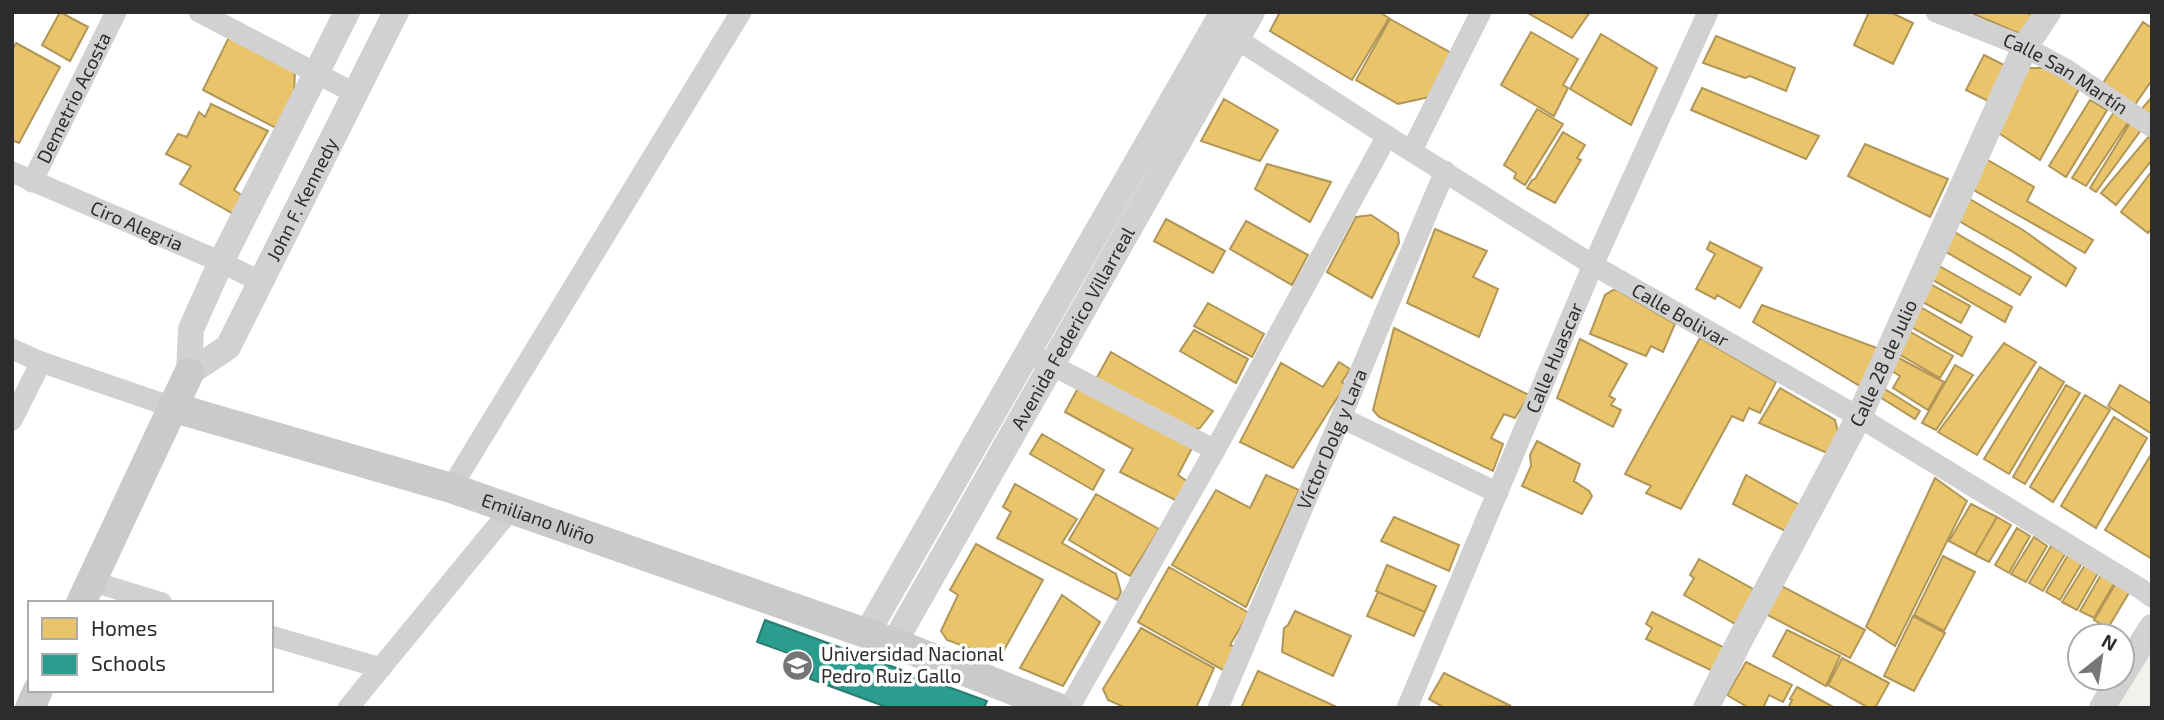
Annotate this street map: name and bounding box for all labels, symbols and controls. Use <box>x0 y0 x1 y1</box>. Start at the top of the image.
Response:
street label: Demetrio Acosta <box>31 28 115 167</box>
street label: Calle San Martín <box>2000 28 2133 119</box>
street label: John F. Kennedy <box>261 133 342 265</box>
street label: Ciro Alegria <box>87 195 187 255</box>
street label: Avenida Federico Villarreal <box>1006 222 1139 433</box>
street label: Calle Bolivar <box>1628 278 1734 351</box>
street label: Calle 28 de Julio <box>1844 296 1921 430</box>
street label: Calle Huascar <box>1520 298 1587 416</box>
street label: Víctor Dolg y Lara <box>1291 365 1371 513</box>
street label: Emiliano Niño <box>479 488 599 549</box>
legend <box>28 601 273 692</box>
text: Homes <box>91 615 157 640</box>
north arrow <box>2066 622 2136 692</box>
text: N <box>2098 628 2121 655</box>
place label: Universidad Nacional Pedro Ruiz Gallo <box>821 642 1004 687</box>
school or university icon: Universidad Nacional Pedro Ruiz Gallo <box>781 648 815 682</box>
text: Schools <box>91 650 166 675</box>

